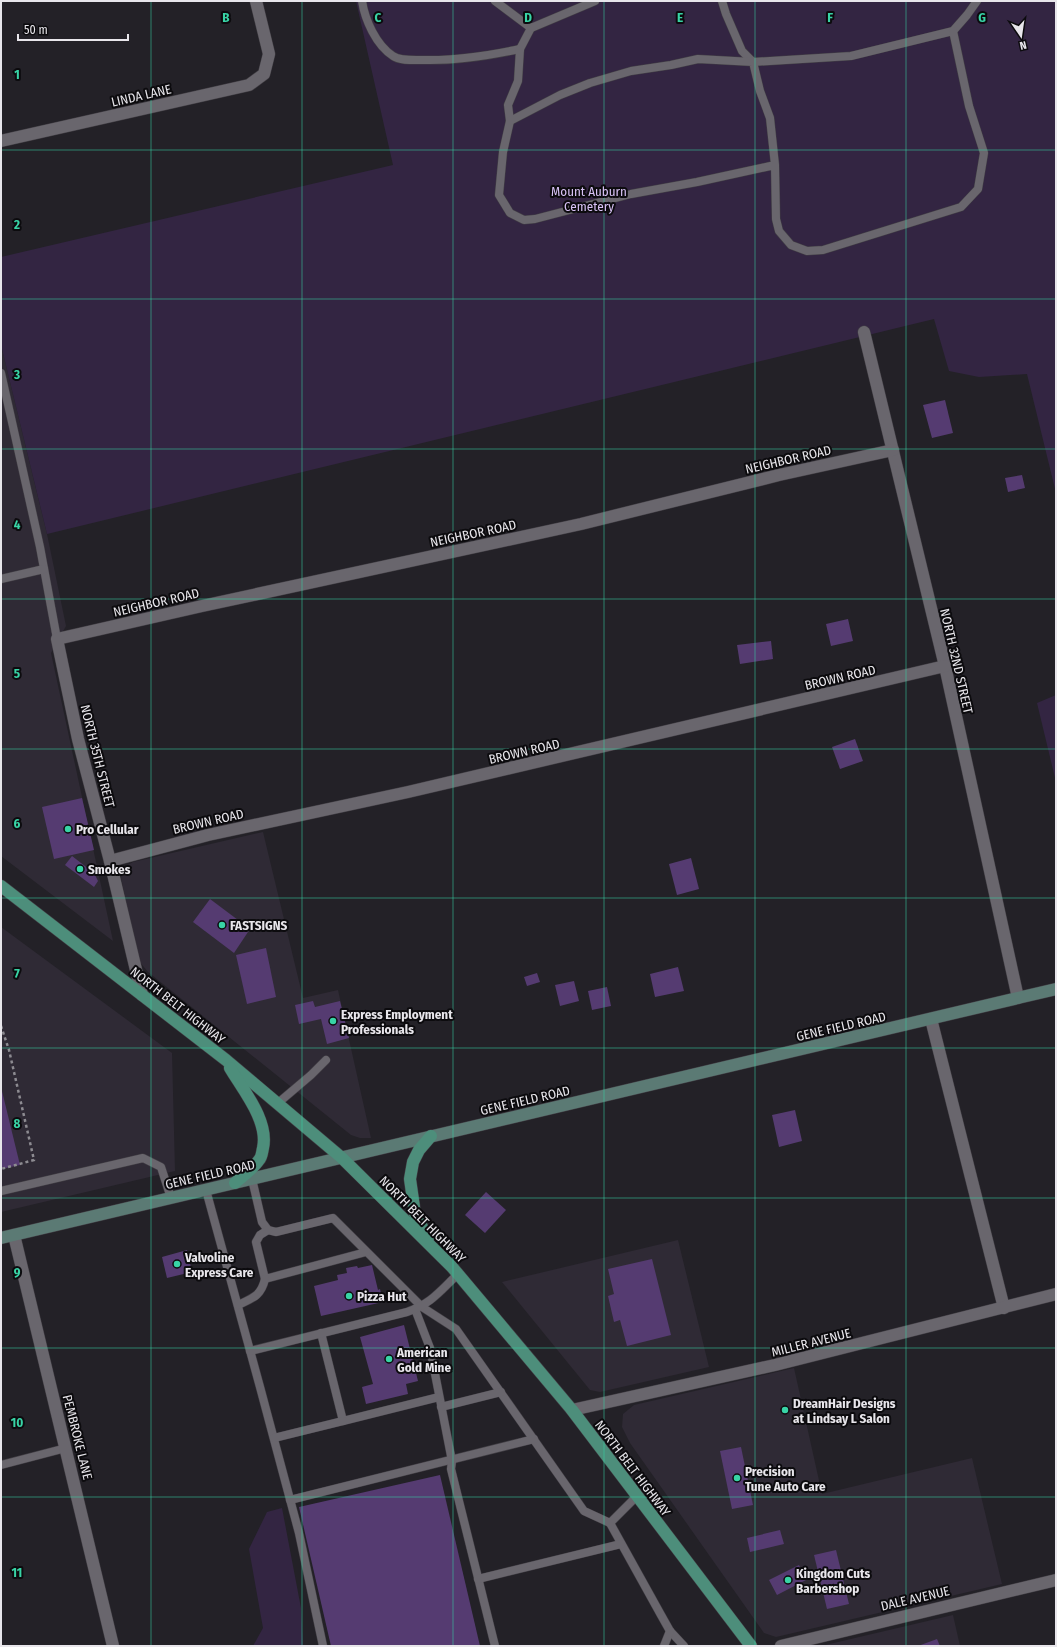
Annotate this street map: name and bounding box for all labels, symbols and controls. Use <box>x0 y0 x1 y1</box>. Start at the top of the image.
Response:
text: B <box>222 10 230 25</box>
text: C <box>375 10 382 25</box>
text: D <box>524 10 532 25</box>
text: E <box>677 10 683 25</box>
text: F <box>827 10 833 25</box>
text: G <box>978 10 986 25</box>
scale bar <box>18 16 128 42</box>
north arrow <box>1001 16 1041 56</box>
text: 50 m <box>24 23 48 37</box>
text: N <box>1018 38 1028 52</box>
text: 1 <box>14 67 20 82</box>
street label: LINDA LANE <box>110 81 173 110</box>
park label: Mount Auburn Cemetery <box>551 184 627 214</box>
text: 2 <box>13 217 20 232</box>
text: 3 <box>13 367 20 382</box>
street label: NEIGHBOR ROAD <box>744 442 832 477</box>
text: 4 <box>14 517 21 532</box>
street label: NEIGHBOR ROAD <box>429 517 517 550</box>
street label: NEIGHBOR ROAD <box>112 585 200 620</box>
street label: NORTH 32ND STREET <box>937 607 976 715</box>
street label: BROWN ROAD <box>803 662 877 693</box>
text: 5 <box>14 666 20 681</box>
street label: NORTH 35TH STREET <box>77 703 118 809</box>
street label: BROWN ROAD <box>487 736 561 767</box>
street label: BROWN ROAD <box>171 806 245 837</box>
text: 6 <box>14 816 21 831</box>
place label: Pro Cellular <box>76 822 139 837</box>
marker: Pro Cellular <box>63 824 73 834</box>
place label: Smokes <box>88 862 131 877</box>
marker: Smokes <box>75 864 85 874</box>
place label: FASTSIGNS <box>230 918 287 933</box>
marker: FASTSIGNS <box>217 920 227 930</box>
street label: NORTH BELT HIGHWAY <box>127 964 228 1047</box>
text: 7 <box>14 966 20 981</box>
place label: Express Employment Professionals <box>341 1007 453 1037</box>
street label: GENE FIELD ROAD <box>795 1009 887 1044</box>
marker: Express Employment Professionals <box>328 1016 338 1026</box>
street label: GENE FIELD ROAD <box>479 1083 571 1118</box>
text: 8 <box>14 1116 21 1131</box>
street label: GENE FIELD ROAD <box>164 1157 256 1192</box>
street label: NORTH BELT HIGHWAY <box>376 1173 469 1266</box>
place label: Valvoline Express Care <box>184 1250 254 1280</box>
marker: Valvoline Express Care <box>172 1259 182 1269</box>
text: 9 <box>14 1265 21 1280</box>
place label: Pizza Hut <box>357 1289 407 1304</box>
marker: Pizza Hut <box>344 1291 354 1301</box>
street label: MILLER AVENUE <box>770 1325 852 1360</box>
place label: American Gold Mine <box>396 1345 451 1375</box>
marker: American Gold Mine <box>384 1354 394 1364</box>
street label: PEMBROKE LANE <box>60 1393 95 1481</box>
place label: DreamHair Designs at Lindsay L Salon <box>793 1396 896 1426</box>
marker: DreamHair Designs at Lindsay L Salon <box>780 1405 790 1415</box>
text: 10 <box>11 1415 23 1430</box>
street label: NORTH BELT HIGHWAY <box>592 1418 674 1519</box>
place label: Precision Tune Auto Care <box>745 1464 826 1494</box>
marker: Precision Tune Auto Care <box>732 1473 742 1483</box>
text: 11 <box>12 1565 22 1580</box>
place label: Kingdom Cuts Barbershop <box>796 1566 870 1596</box>
marker: Kingdom Cuts Barbershop <box>783 1575 793 1585</box>
street label: DALE AVENUE <box>879 1583 951 1614</box>

